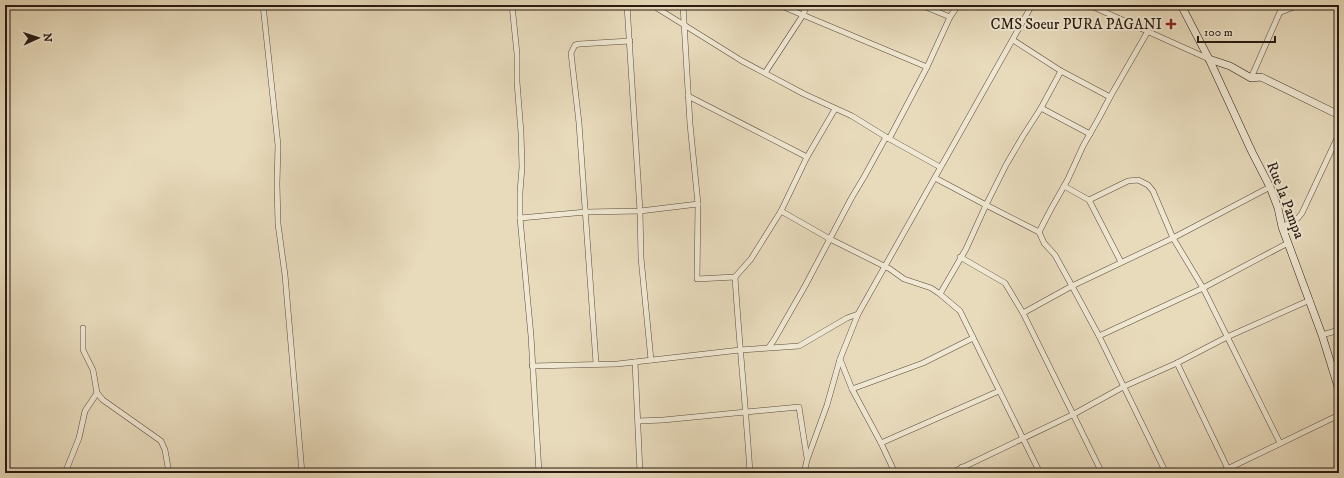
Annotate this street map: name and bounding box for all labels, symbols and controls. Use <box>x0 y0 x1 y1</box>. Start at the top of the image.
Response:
place label: CMS Soeur PURA PAGANI <box>990 15 1162 34</box>
north arrow <box>18 18 58 58</box>
marker: CMS Soeur PURA PAGANI <box>1165 18 1177 30</box>
scale bar <box>1198 18 1275 44</box>
text: 100 m <box>1204 25 1233 40</box>
text: N <box>40 33 54 42</box>
street label: Rue la Pampa <box>1262 159 1309 242</box>

